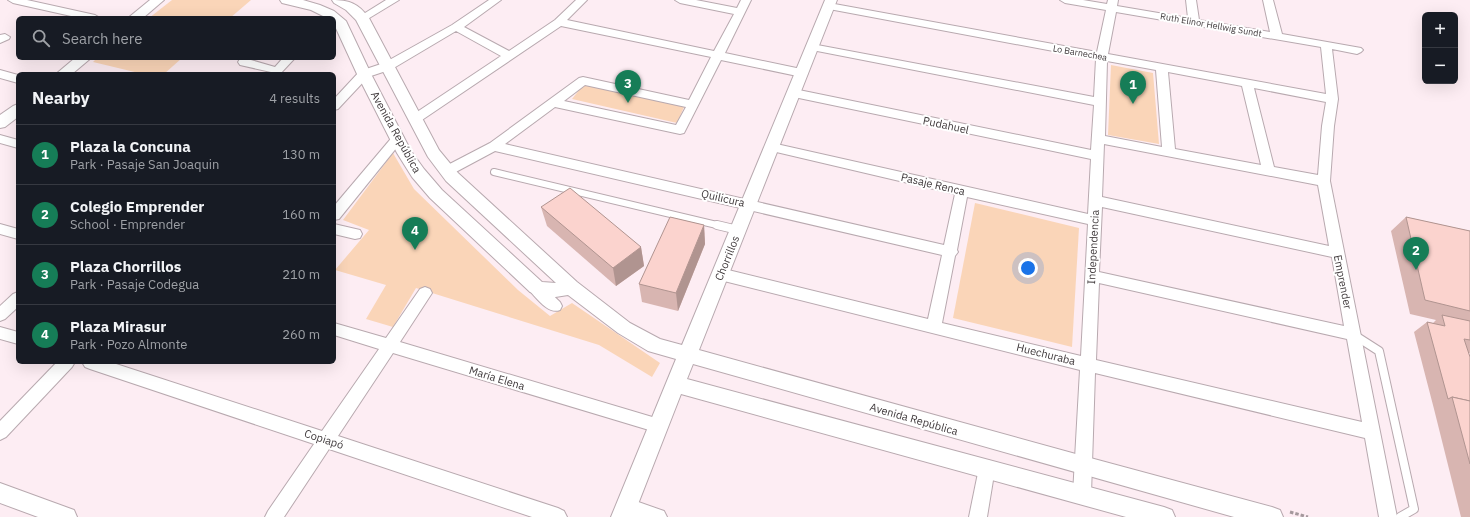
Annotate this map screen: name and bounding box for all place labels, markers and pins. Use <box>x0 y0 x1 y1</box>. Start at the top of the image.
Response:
pin: 3 <box>615 70 641 103</box>
pin: 1 <box>1120 71 1146 104</box>
pin: 4 <box>402 217 428 250</box>
pin: 2 <box>1403 237 1429 270</box>

